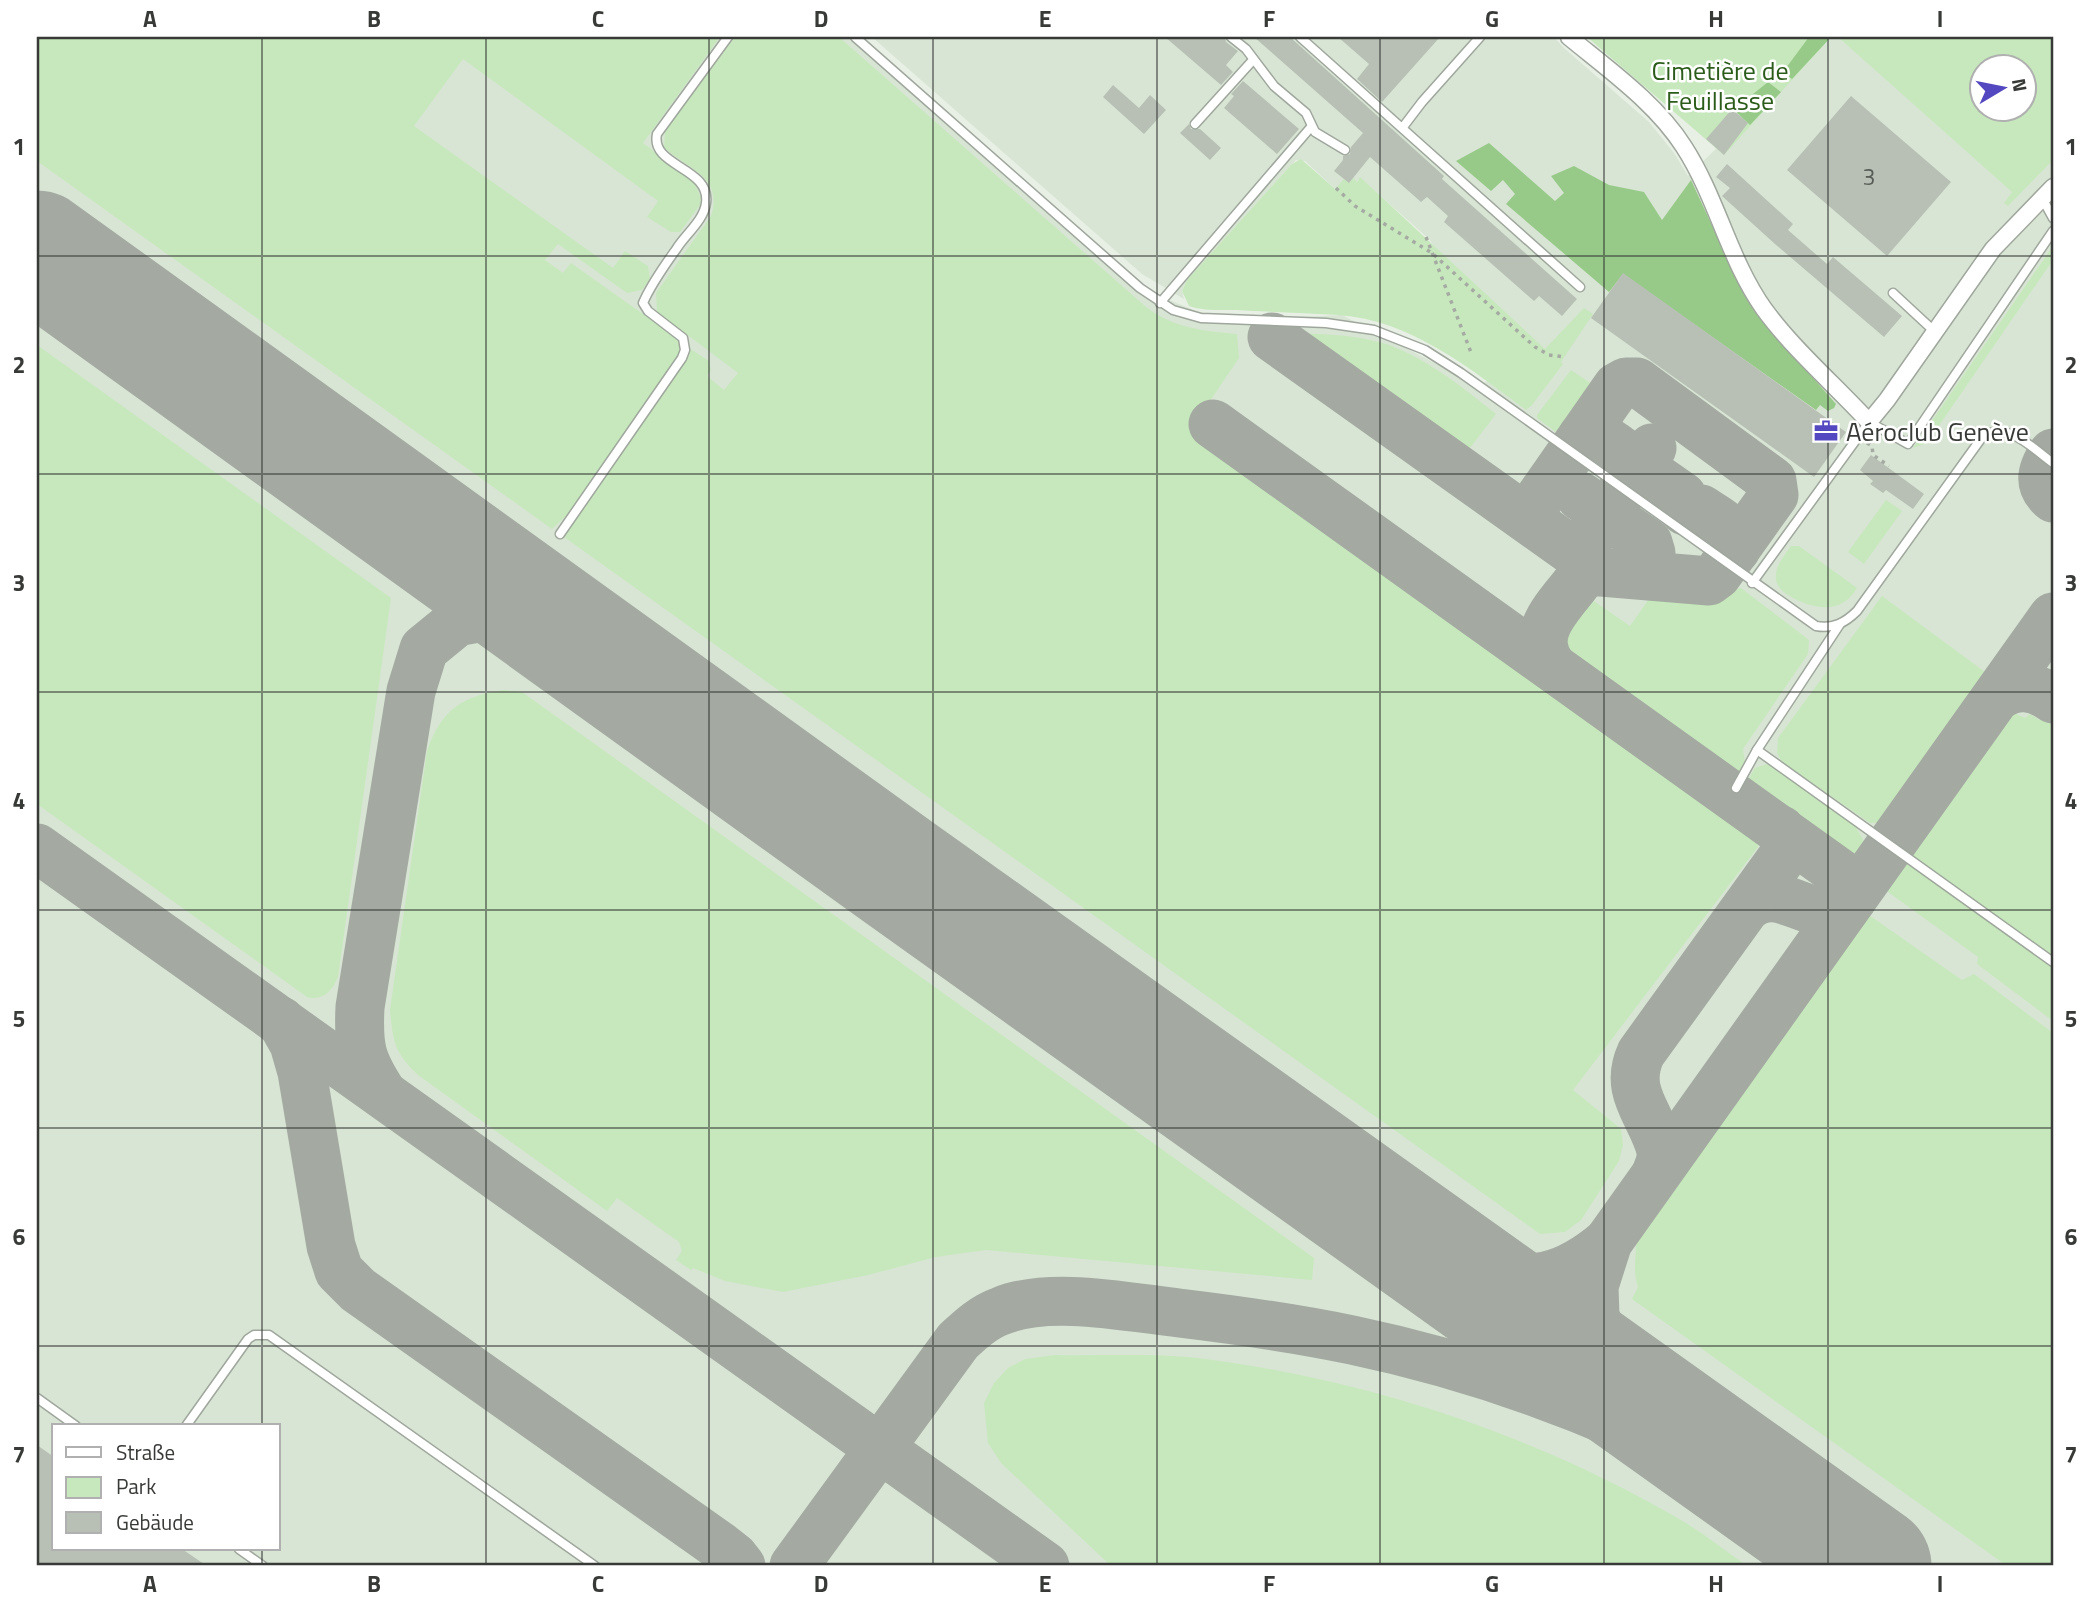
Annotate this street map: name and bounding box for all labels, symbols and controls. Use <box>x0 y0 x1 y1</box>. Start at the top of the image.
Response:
text: A <box>143 1 157 36</box>
text: B <box>367 1 381 36</box>
text: C <box>592 1 604 36</box>
text: D <box>814 1 828 36</box>
text: E <box>1039 1 1051 36</box>
text: F <box>1263 1 1275 36</box>
text: G <box>1485 1 1499 36</box>
text: H <box>1708 1 1724 36</box>
text: I <box>1937 1 1943 36</box>
park label: Cimetière de Feuillasse <box>1651 51 1789 120</box>
north arrow <box>1968 52 2038 122</box>
text: N <box>2005 76 2036 94</box>
text: 1 <box>13 129 25 164</box>
text: 1 <box>2065 129 2077 164</box>
house number: 3 <box>1863 159 1875 194</box>
text: 2 <box>13 347 25 382</box>
text: 2 <box>2065 347 2077 382</box>
place label: Aéroclub Genève <box>1846 412 2029 451</box>
office icon: Aéroclub Genève <box>1812 417 1840 445</box>
text: 3 <box>13 565 25 600</box>
text: 3 <box>2065 565 2077 600</box>
text: 4 <box>13 783 25 818</box>
text: 4 <box>2065 783 2077 818</box>
text: 5 <box>13 1001 25 1036</box>
text: 5 <box>2065 1001 2077 1036</box>
text: 6 <box>13 1219 26 1254</box>
text: 6 <box>2065 1219 2078 1254</box>
legend <box>52 1424 280 1550</box>
text: Straße <box>116 1436 175 1468</box>
text: 7 <box>13 1437 25 1472</box>
text: 7 <box>2065 1437 2077 1472</box>
text: Park <box>116 1470 156 1502</box>
text: Gebäude <box>116 1506 194 1538</box>
text: A <box>143 1566 157 1601</box>
text: B <box>367 1566 381 1601</box>
text: C <box>592 1566 604 1601</box>
text: D <box>814 1566 828 1601</box>
text: E <box>1039 1566 1051 1601</box>
text: F <box>1263 1566 1275 1601</box>
text: G <box>1485 1566 1499 1601</box>
text: H <box>1708 1566 1724 1601</box>
text: I <box>1937 1566 1943 1601</box>

